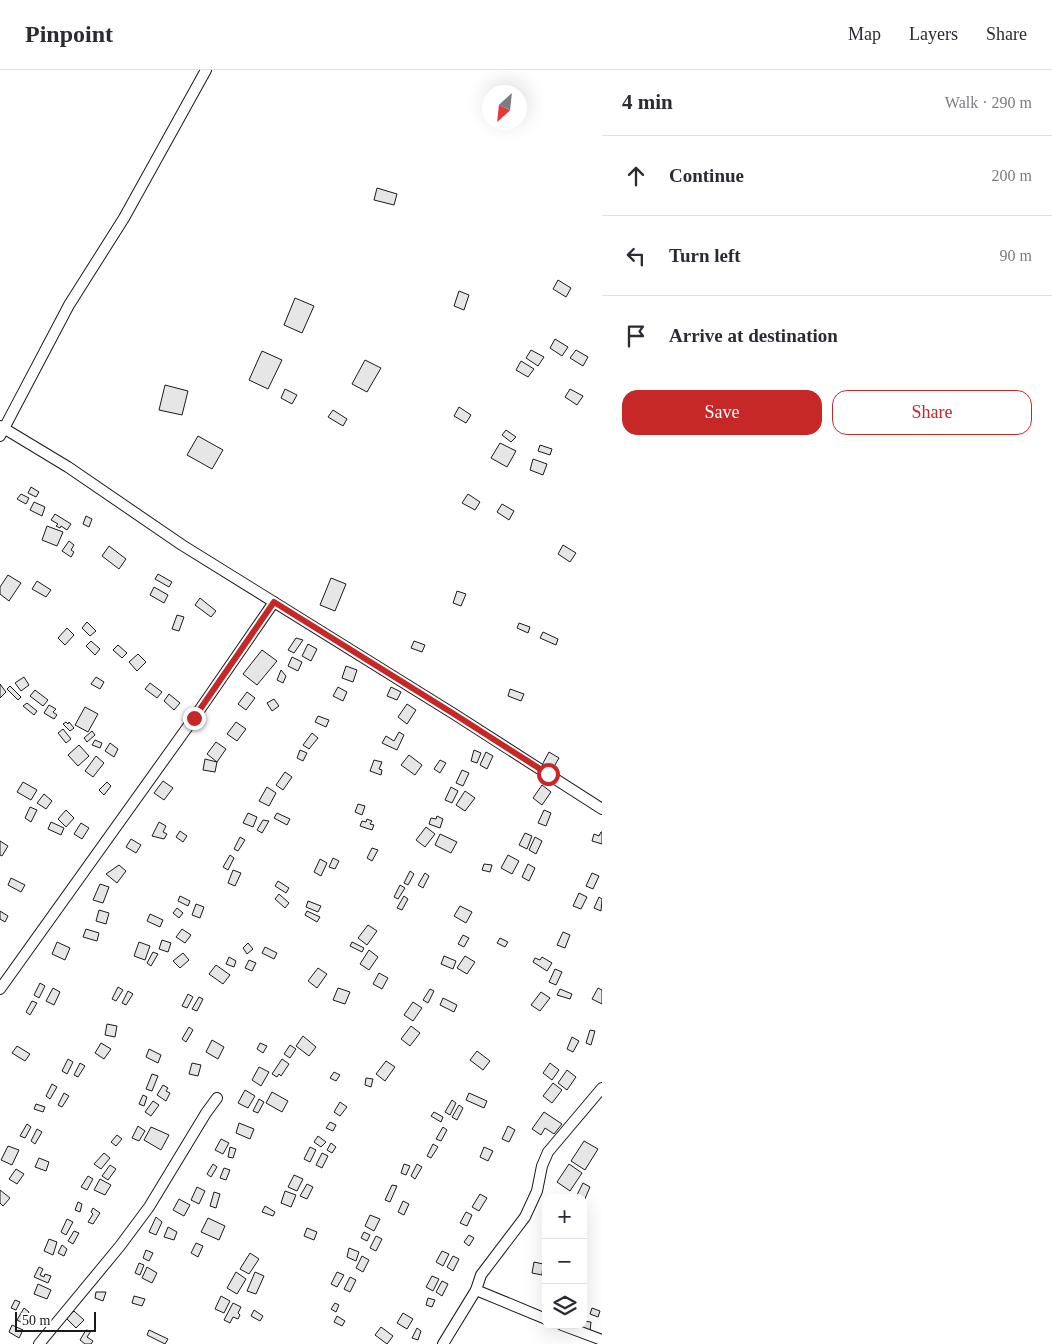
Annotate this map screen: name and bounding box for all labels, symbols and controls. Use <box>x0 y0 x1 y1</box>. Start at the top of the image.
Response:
text: Pinpoint <box>25 21 113 47</box>
text: Map <box>848 24 881 44</box>
text: Layers <box>909 24 958 44</box>
text: Share <box>986 24 1027 44</box>
north arrow <box>482 85 527 130</box>
text: 4 min <box>622 90 673 114</box>
text: Walk · 290 m <box>945 94 1032 111</box>
icon: ahead <box>622 162 650 190</box>
text: Continue <box>669 165 744 186</box>
text: 200 m <box>992 167 1032 184</box>
icon: left <box>622 242 650 270</box>
text: Turn left <box>669 245 741 266</box>
text: 90 m <box>1000 247 1032 264</box>
icon: arrive <box>622 322 650 350</box>
text: Arrive at destination <box>669 325 838 346</box>
button: Save <box>622 390 822 435</box>
button: Share <box>832 390 1032 435</box>
route end <box>183 707 206 730</box>
route start <box>537 763 560 786</box>
map controls <box>542 1194 587 1329</box>
button: + <box>542 1194 587 1239</box>
button: − <box>542 1239 587 1284</box>
button: layers <box>542 1284 587 1329</box>
scale bar <box>15 1309 96 1332</box>
text: 50 m <box>22 1313 50 1328</box>

